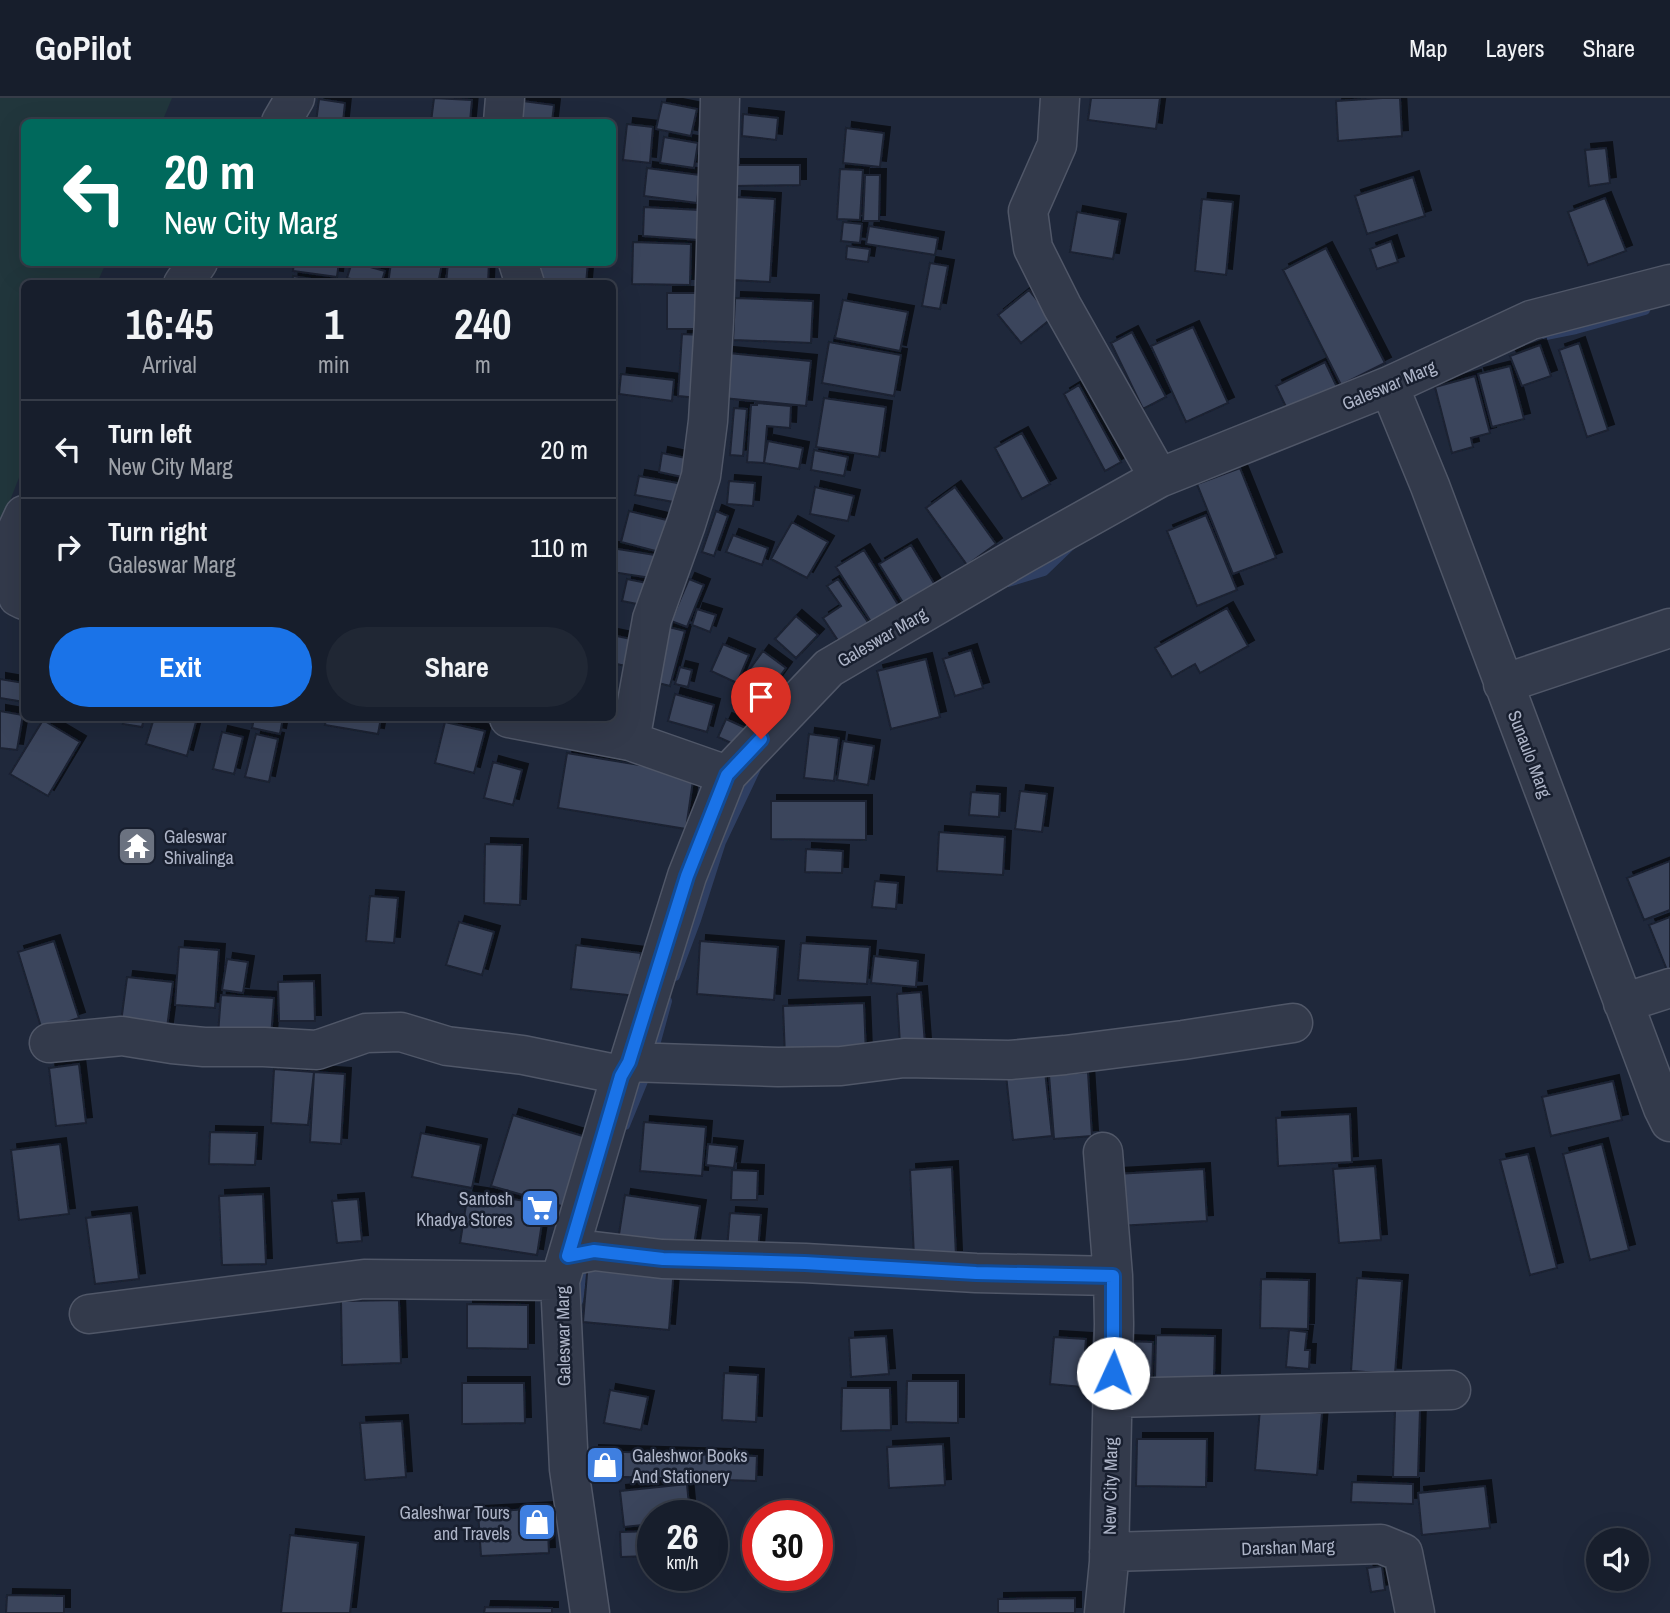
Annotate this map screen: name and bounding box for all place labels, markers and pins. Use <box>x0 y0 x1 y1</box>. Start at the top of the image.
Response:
pin <box>731 667 791 739</box>
place label: Galeswar Shivalinga <box>164 824 234 870</box>
temple icon: Galeswar Shivalinga <box>116 825 158 867</box>
place label: Santosh Khadya Stores <box>416 1186 513 1232</box>
supermarket icon: Santosh Khadya Stores <box>519 1187 561 1229</box>
place label: Galeshwor Books And Stationery <box>631 1443 748 1489</box>
shop icon: Galeshwor Books And Stationery <box>584 1444 626 1486</box>
place label: Galeshwar Tours and Travels <box>400 1500 510 1546</box>
shop icon: Galeshwar Tours and Travels <box>516 1501 558 1543</box>

